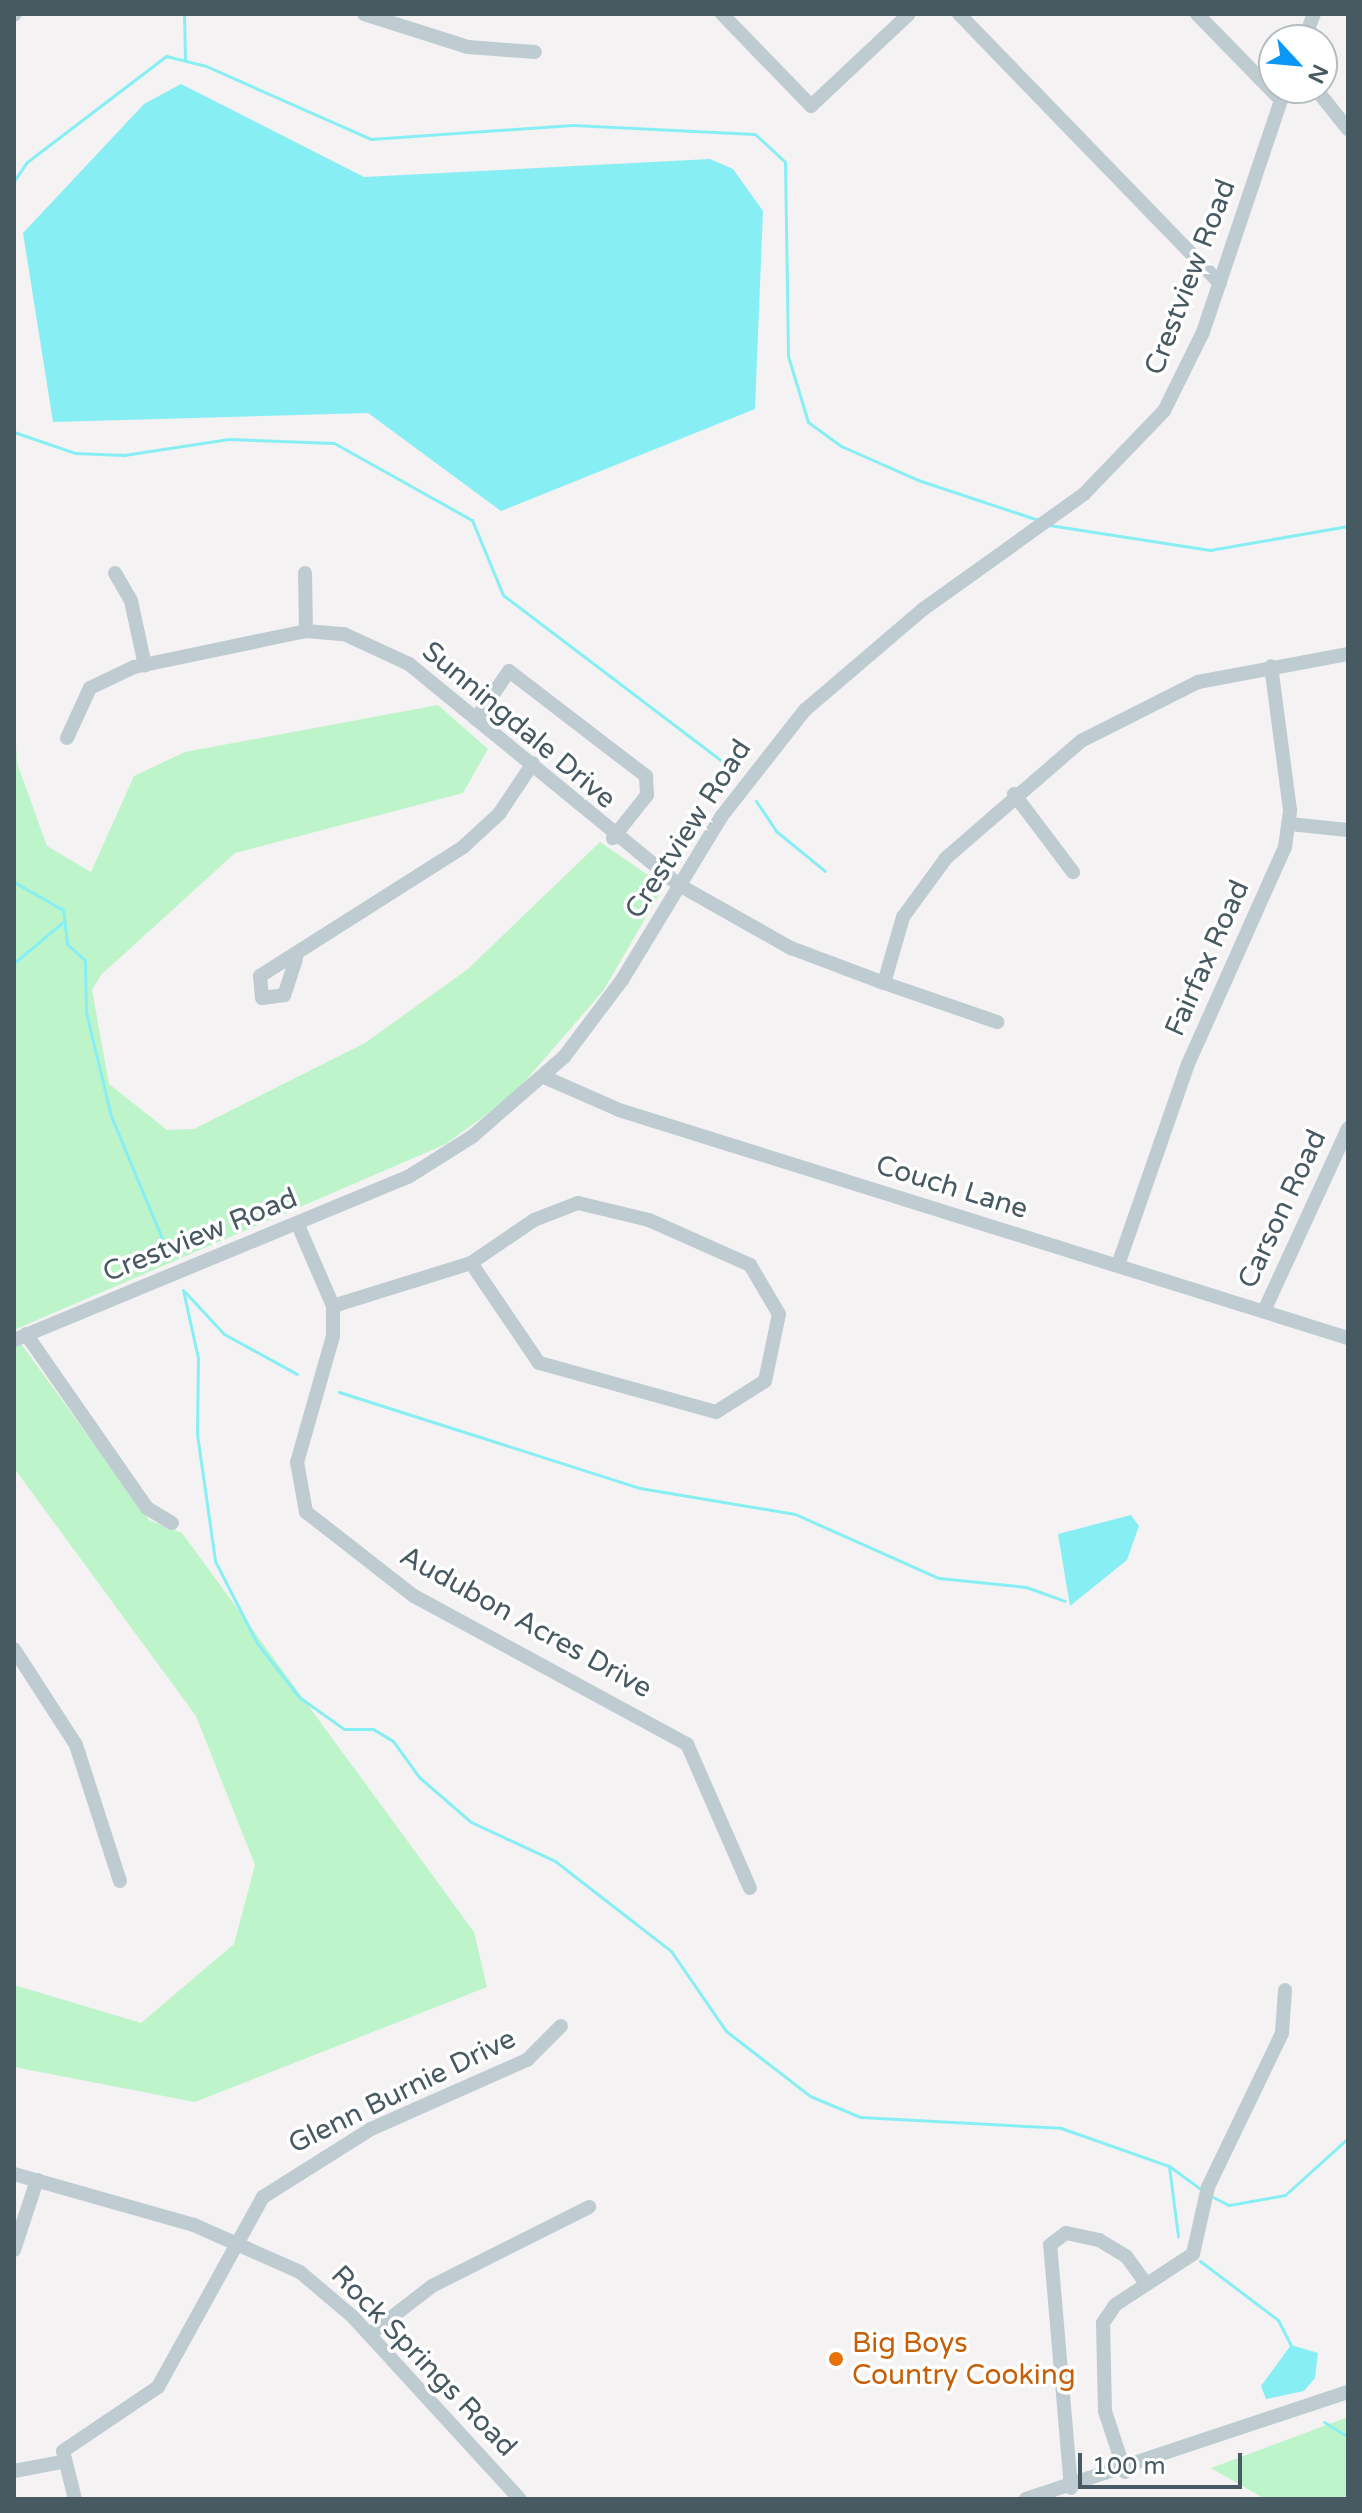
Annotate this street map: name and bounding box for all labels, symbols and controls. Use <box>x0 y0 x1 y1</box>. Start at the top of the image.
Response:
north arrow <box>1258 24 1338 104</box>
text: N <box>1302 60 1333 87</box>
street label: Crestview Road <box>1137 175 1243 379</box>
street label: Sunningdale Drive <box>415 634 623 816</box>
street label: Crestview Road <box>618 733 758 925</box>
street label: Fairfax Road <box>1158 875 1256 1041</box>
street label: Carson Road <box>1231 1124 1333 1294</box>
street label: Couch Lane <box>872 1148 1032 1226</box>
street label: Crestview Road <box>98 1181 302 1289</box>
street label: Audubon Acres Drive <box>394 1539 658 1705</box>
street label: Glenn Burnie Drive <box>283 2021 521 2161</box>
street label: Rock Springs Road <box>324 2258 524 2464</box>
place label: Big Boys Country Cooking <box>852 2326 1076 2392</box>
marker: Big Boys Country Cooking <box>827 2350 845 2368</box>
scale bar <box>1082 2437 1246 2487</box>
text: 100 m <box>1092 2452 1166 2481</box>

